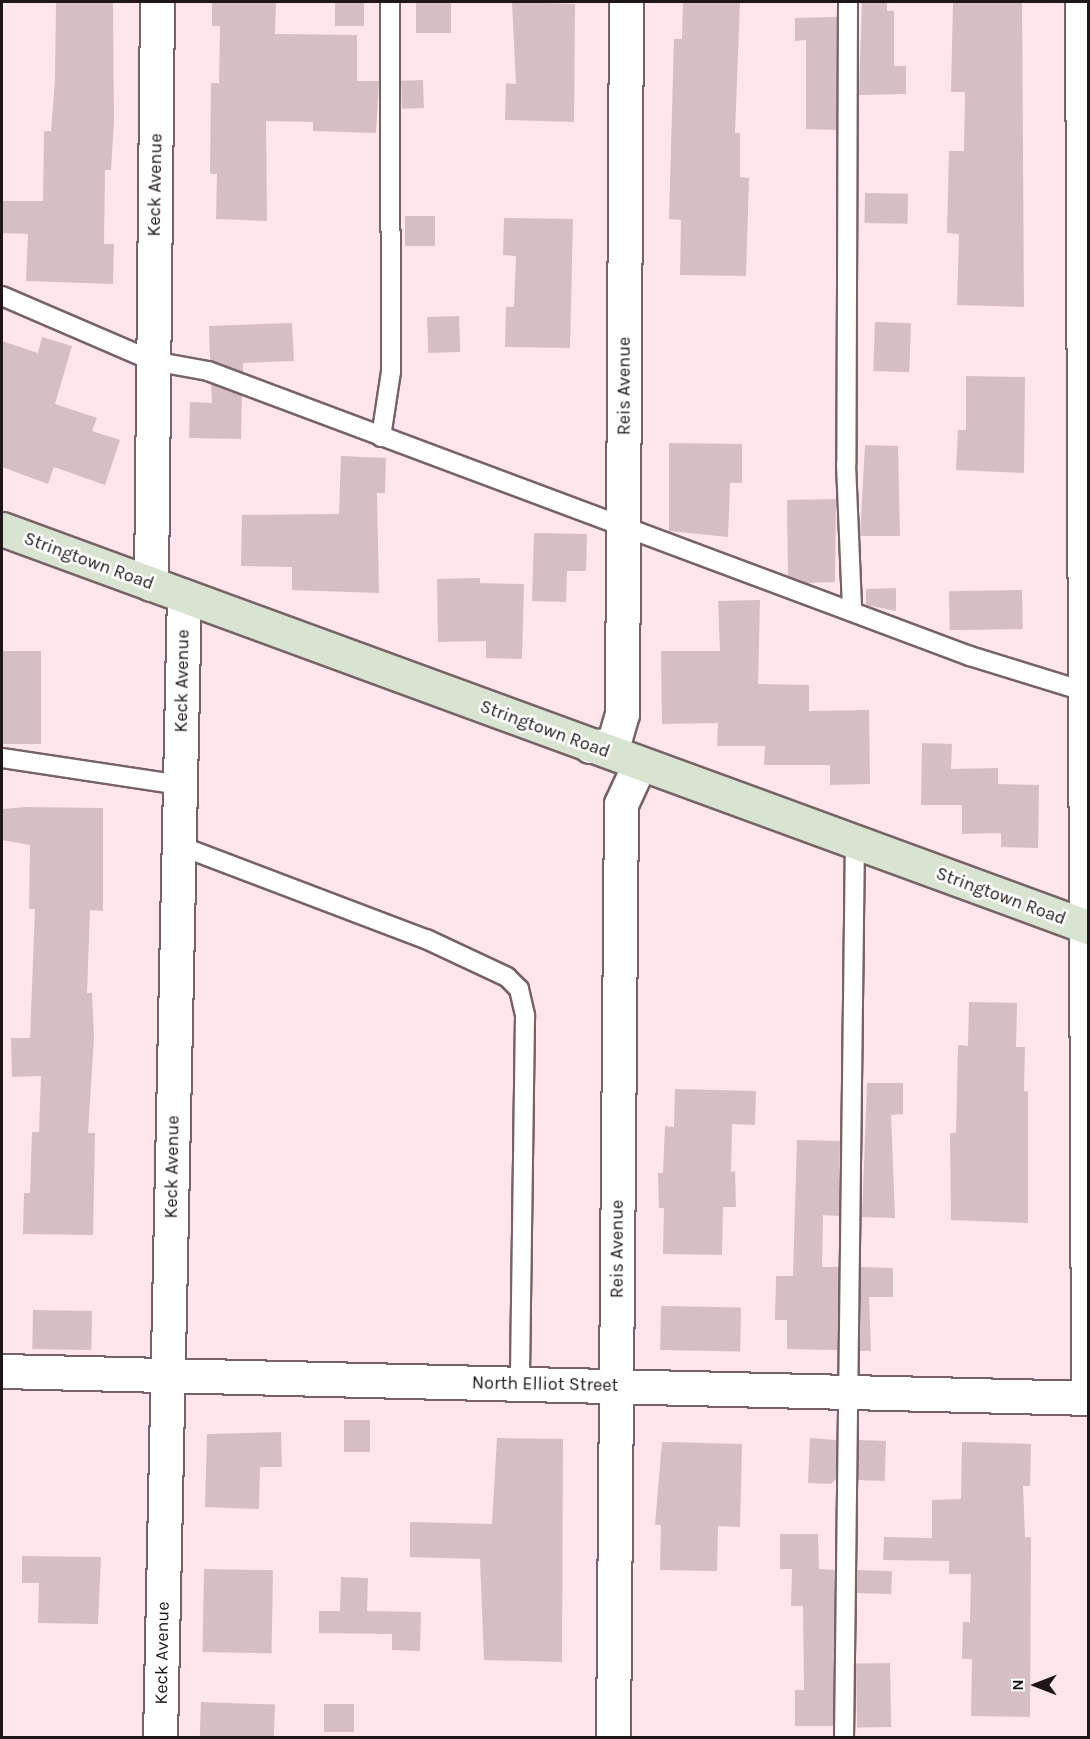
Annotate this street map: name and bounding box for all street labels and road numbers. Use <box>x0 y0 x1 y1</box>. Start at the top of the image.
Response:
street label: Keck Avenue <box>143 133 167 237</box>
street label: Reis Avenue <box>613 337 635 435</box>
street label: Stringtown Road <box>21 527 157 595</box>
street label: Keck Avenue <box>170 629 194 733</box>
street label: Stringtown Road <box>477 695 613 763</box>
street label: Stringtown Road <box>933 862 1069 930</box>
street label: Keck Avenue <box>160 1115 184 1219</box>
street label: Reis Avenue <box>606 1200 628 1298</box>
street label: North Elliot Street <box>472 1372 618 1396</box>
street label: Keck Avenue <box>150 1601 174 1705</box>

